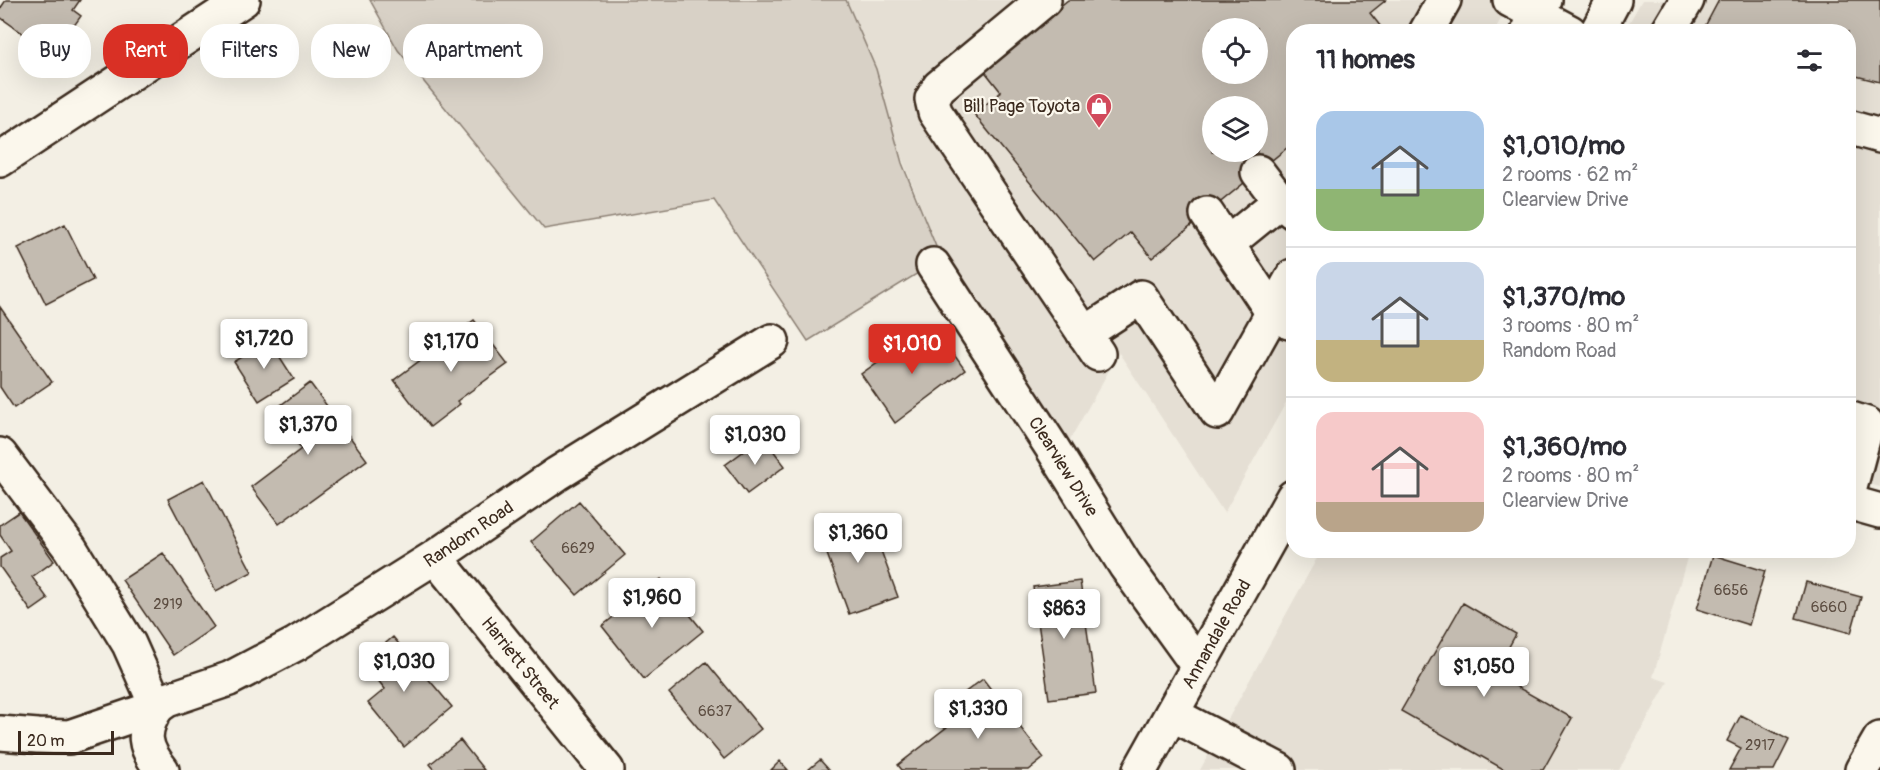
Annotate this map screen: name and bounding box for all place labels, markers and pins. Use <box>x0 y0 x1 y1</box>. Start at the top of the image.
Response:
shop icon: Bill Page Toyota <box>1084 91 1114 129</box>
place label: Bill Page Toyota <box>963 95 1080 118</box>
pin: $1,720 <box>215 319 313 370</box>
pin: $1,170 <box>402 322 500 373</box>
pin: $1,010 <box>863 324 961 375</box>
pin: $1,370 <box>259 405 357 456</box>
pin: $1,030 <box>706 415 804 466</box>
pin: $1,360 <box>809 513 907 564</box>
pin: $1,960 <box>603 578 701 629</box>
pin: $863 <box>1028 589 1100 640</box>
pin: $1,030 <box>355 642 453 693</box>
pin: $1,050 <box>1435 647 1533 698</box>
pin: $1,330 <box>929 689 1027 740</box>

